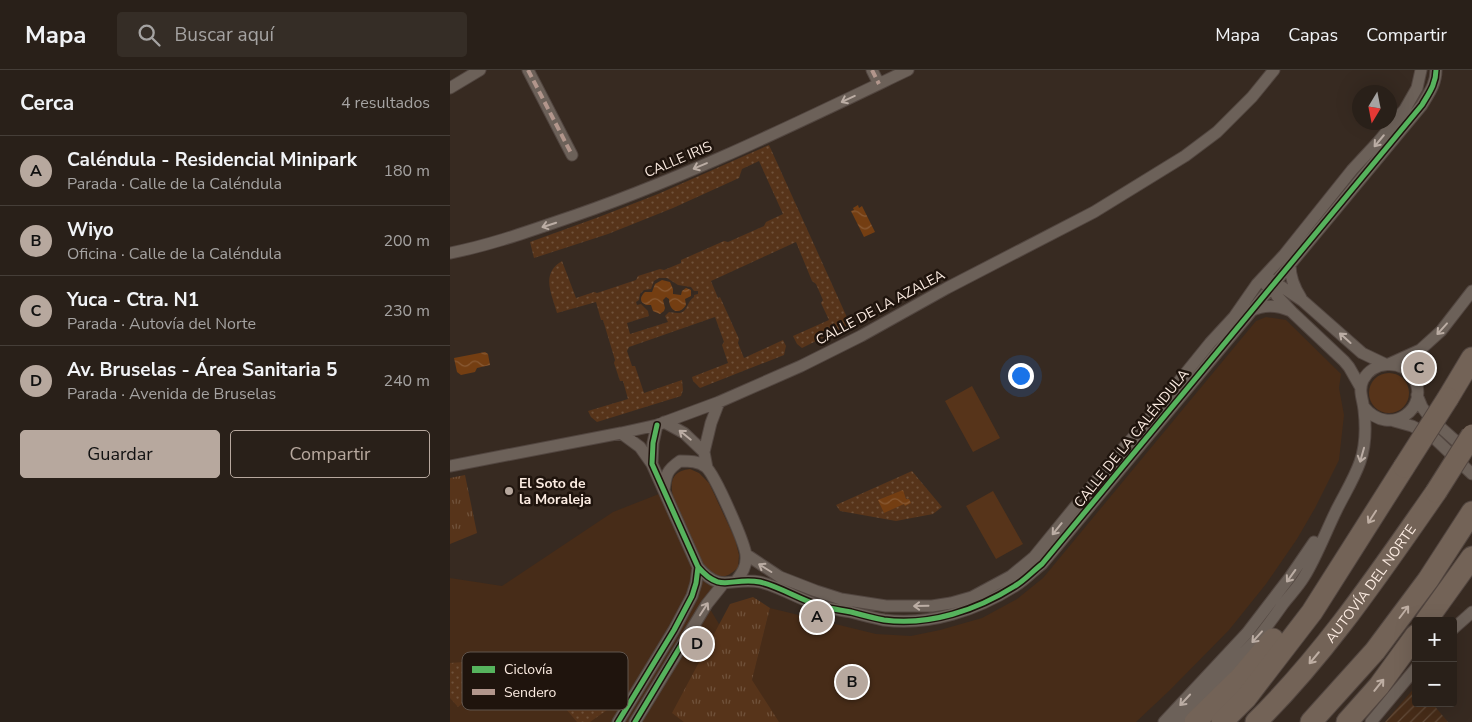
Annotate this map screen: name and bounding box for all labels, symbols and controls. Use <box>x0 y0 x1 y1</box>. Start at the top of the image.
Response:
search box <box>117 12 467 57</box>
text: Mapa <box>25 19 87 51</box>
icon: search <box>135 21 163 49</box>
text: Buscar aquí <box>175 22 274 48</box>
text: Mapa <box>1215 23 1260 47</box>
text: Capas <box>1288 23 1338 47</box>
text: Compartir <box>1366 23 1447 47</box>
north arrow <box>1352 85 1397 130</box>
text: Cerca <box>20 89 74 117</box>
text: 4 resultados <box>341 92 430 114</box>
one-way arrow <box>841 94 856 104</box>
one-way arrow <box>1373 134 1384 147</box>
street label: CALLE IRIS <box>642 137 715 182</box>
text: Caléndula - Residencial Minipark <box>67 147 357 173</box>
text: A <box>30 160 42 182</box>
text: 180 m <box>383 160 430 182</box>
one-way arrow <box>693 163 708 172</box>
text: Parada · Calle de la Caléndula <box>67 173 282 195</box>
text: Wiyo <box>67 217 114 243</box>
one-way arrow <box>541 220 557 230</box>
text: B <box>30 230 42 252</box>
text: 200 m <box>383 230 430 252</box>
text: Oficina · Calle de la Caléndula <box>67 243 282 265</box>
street label: CALLE DE LA AZALEA <box>812 265 948 350</box>
text: Yuca - Ctra. N1 <box>67 287 199 313</box>
text: C <box>31 300 41 322</box>
text: 230 m <box>383 300 430 322</box>
text: Parada · Autovía del Norte <box>67 313 256 335</box>
one-way arrow <box>1436 323 1447 336</box>
one-way arrow <box>1338 332 1351 344</box>
pin: C <box>1403 349 1435 387</box>
text: Av. Bruselas - Área Sanitaria 5 <box>67 357 337 383</box>
your location <box>1008 363 1034 389</box>
street label: CALLE DE LA CALÉNDULA <box>1069 365 1193 512</box>
text: D <box>30 370 42 392</box>
text: 240 m <box>383 370 430 392</box>
text: Parada · Avenida de Bruselas <box>67 383 276 405</box>
button: Guardar <box>20 430 220 478</box>
button: Compartir <box>230 430 430 478</box>
one-way arrow <box>679 430 692 441</box>
one-way arrow <box>1357 447 1366 463</box>
place label: El Soto de la Moraleja <box>519 474 591 509</box>
marker: El Soto de la Moraleja <box>503 485 515 497</box>
one-way arrow <box>1367 510 1377 524</box>
street label: AUTOVÍA DEL NORTE <box>1321 521 1421 647</box>
one-way arrow <box>1051 522 1062 535</box>
one-way arrow <box>759 562 773 572</box>
one-way arrow <box>1286 569 1296 583</box>
pin: A <box>801 598 833 636</box>
one-way arrow <box>913 602 929 611</box>
one-way arrow <box>699 603 709 617</box>
one-way arrow <box>1399 605 1409 619</box>
map controls <box>1412 617 1457 707</box>
button: + <box>1412 617 1457 662</box>
pin: D <box>681 625 713 663</box>
one-way arrow <box>1252 631 1263 644</box>
legend <box>462 652 628 710</box>
one-way arrow <box>1309 652 1320 665</box>
text: Ciclovía <box>504 660 553 679</box>
button: − <box>1412 662 1457 707</box>
pin: B <box>836 663 868 701</box>
one-way arrow <box>1374 679 1385 692</box>
text: Sendero <box>504 683 557 702</box>
one-way arrow <box>1179 693 1191 706</box>

